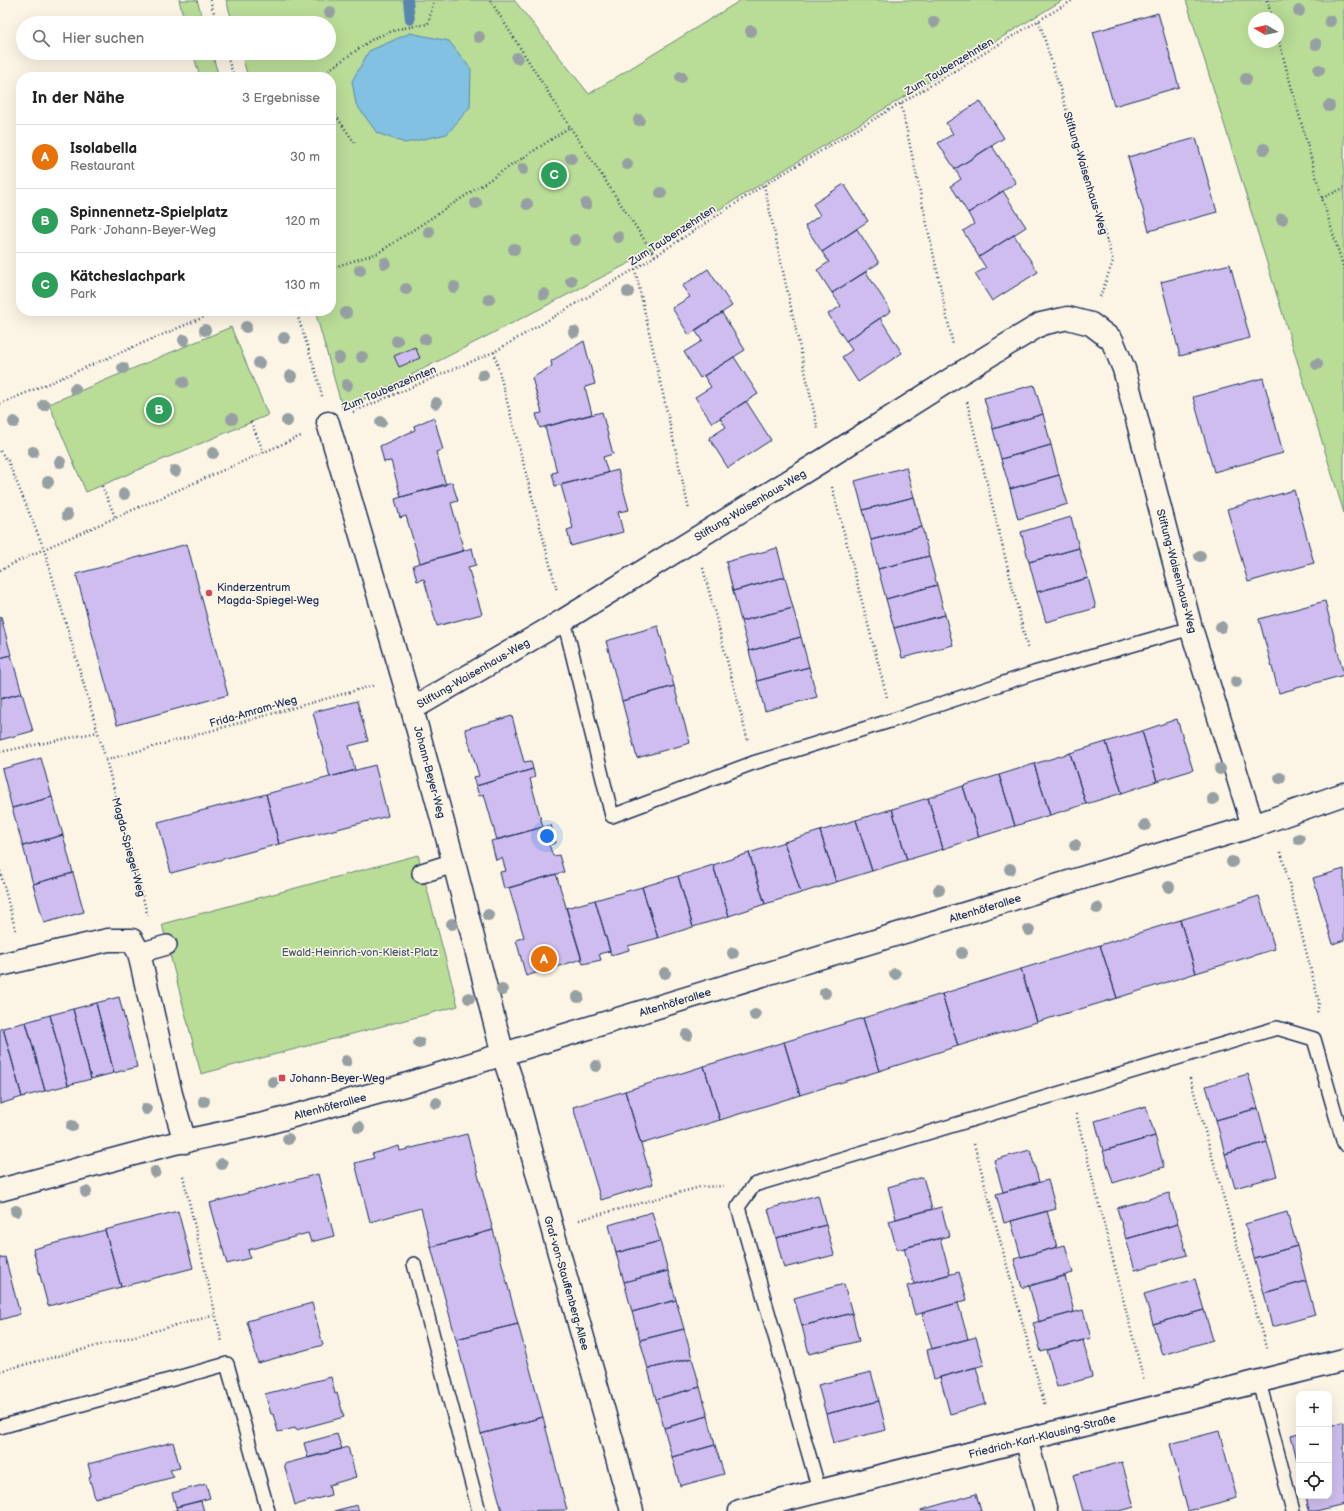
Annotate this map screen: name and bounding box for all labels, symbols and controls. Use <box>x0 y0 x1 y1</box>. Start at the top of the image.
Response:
north arrow <box>1248 12 1284 48</box>
search box <box>16 16 336 60</box>
icon: search <box>30 27 52 49</box>
text: Hier suchen <box>62 29 144 48</box>
street label: Zum Taubenzehnten <box>902 35 996 98</box>
text: In der Nähe <box>32 88 125 108</box>
text: 3 Ergebnisse <box>242 90 320 106</box>
street label: Stiftung-Waisenhaus-Weg <box>1061 110 1110 236</box>
text: Isolabella <box>70 139 137 158</box>
text: A <box>41 149 49 165</box>
text: 30 m <box>290 149 320 165</box>
text: Restaurant <box>70 158 135 174</box>
pin: C <box>541 160 567 190</box>
text: Spinnennetz-Spielplatz <box>70 203 228 222</box>
street label: Zum Taubenzehnten <box>626 203 718 269</box>
text: B <box>40 213 50 229</box>
text: 120 m <box>285 213 320 229</box>
text: Park · Johann-Beyer-Weg <box>70 222 216 238</box>
text: Kätcheslachpark <box>70 267 185 286</box>
text: C <box>40 277 50 293</box>
text: 130 m <box>285 277 320 293</box>
text: Park <box>70 286 96 302</box>
street label: Zum Taubenzehnten <box>339 363 438 415</box>
pin: B <box>146 395 172 425</box>
street label: Stiftung-Waisenhaus-Weg <box>692 467 808 544</box>
street label: Stiftung-Waisenhaus-Weg <box>1154 508 1199 635</box>
place label: Kinderzentrum Magda-Spiegel-Weg <box>217 581 319 607</box>
marker: Kinderzentrum Magda-Spiegel-Weg <box>204 588 214 598</box>
street label: Stiftung-Waisenhaus-Weg <box>415 636 532 711</box>
street label: Frida-Amram-Weg <box>208 693 298 730</box>
street label: Johann-Beyer-Weg <box>411 725 448 820</box>
street label: Magda-Spiegel-Weg <box>109 796 148 898</box>
your location <box>537 826 557 846</box>
street label: Altenhöferallee <box>948 891 1023 926</box>
pin: A <box>531 944 557 974</box>
park label: Ewald-Heinrich-von-Kleist-Platz <box>282 946 439 959</box>
street label: Altenhöferallee <box>638 985 713 1020</box>
place label: Johann-Beyer-Weg <box>290 1072 385 1085</box>
marker: Johann-Beyer-Weg <box>277 1073 287 1083</box>
street label: Altenhöferallee <box>292 1090 368 1122</box>
street label: Graf-von-Stauffenberg-Allee <box>541 1215 592 1352</box>
map controls <box>1296 1391 1332 1499</box>
button: + <box>1296 1391 1332 1427</box>
street label: Friedrich-Karl-Klausing-Straße <box>967 1412 1117 1461</box>
button: − <box>1296 1427 1332 1463</box>
button: locate <box>1296 1463 1332 1499</box>

